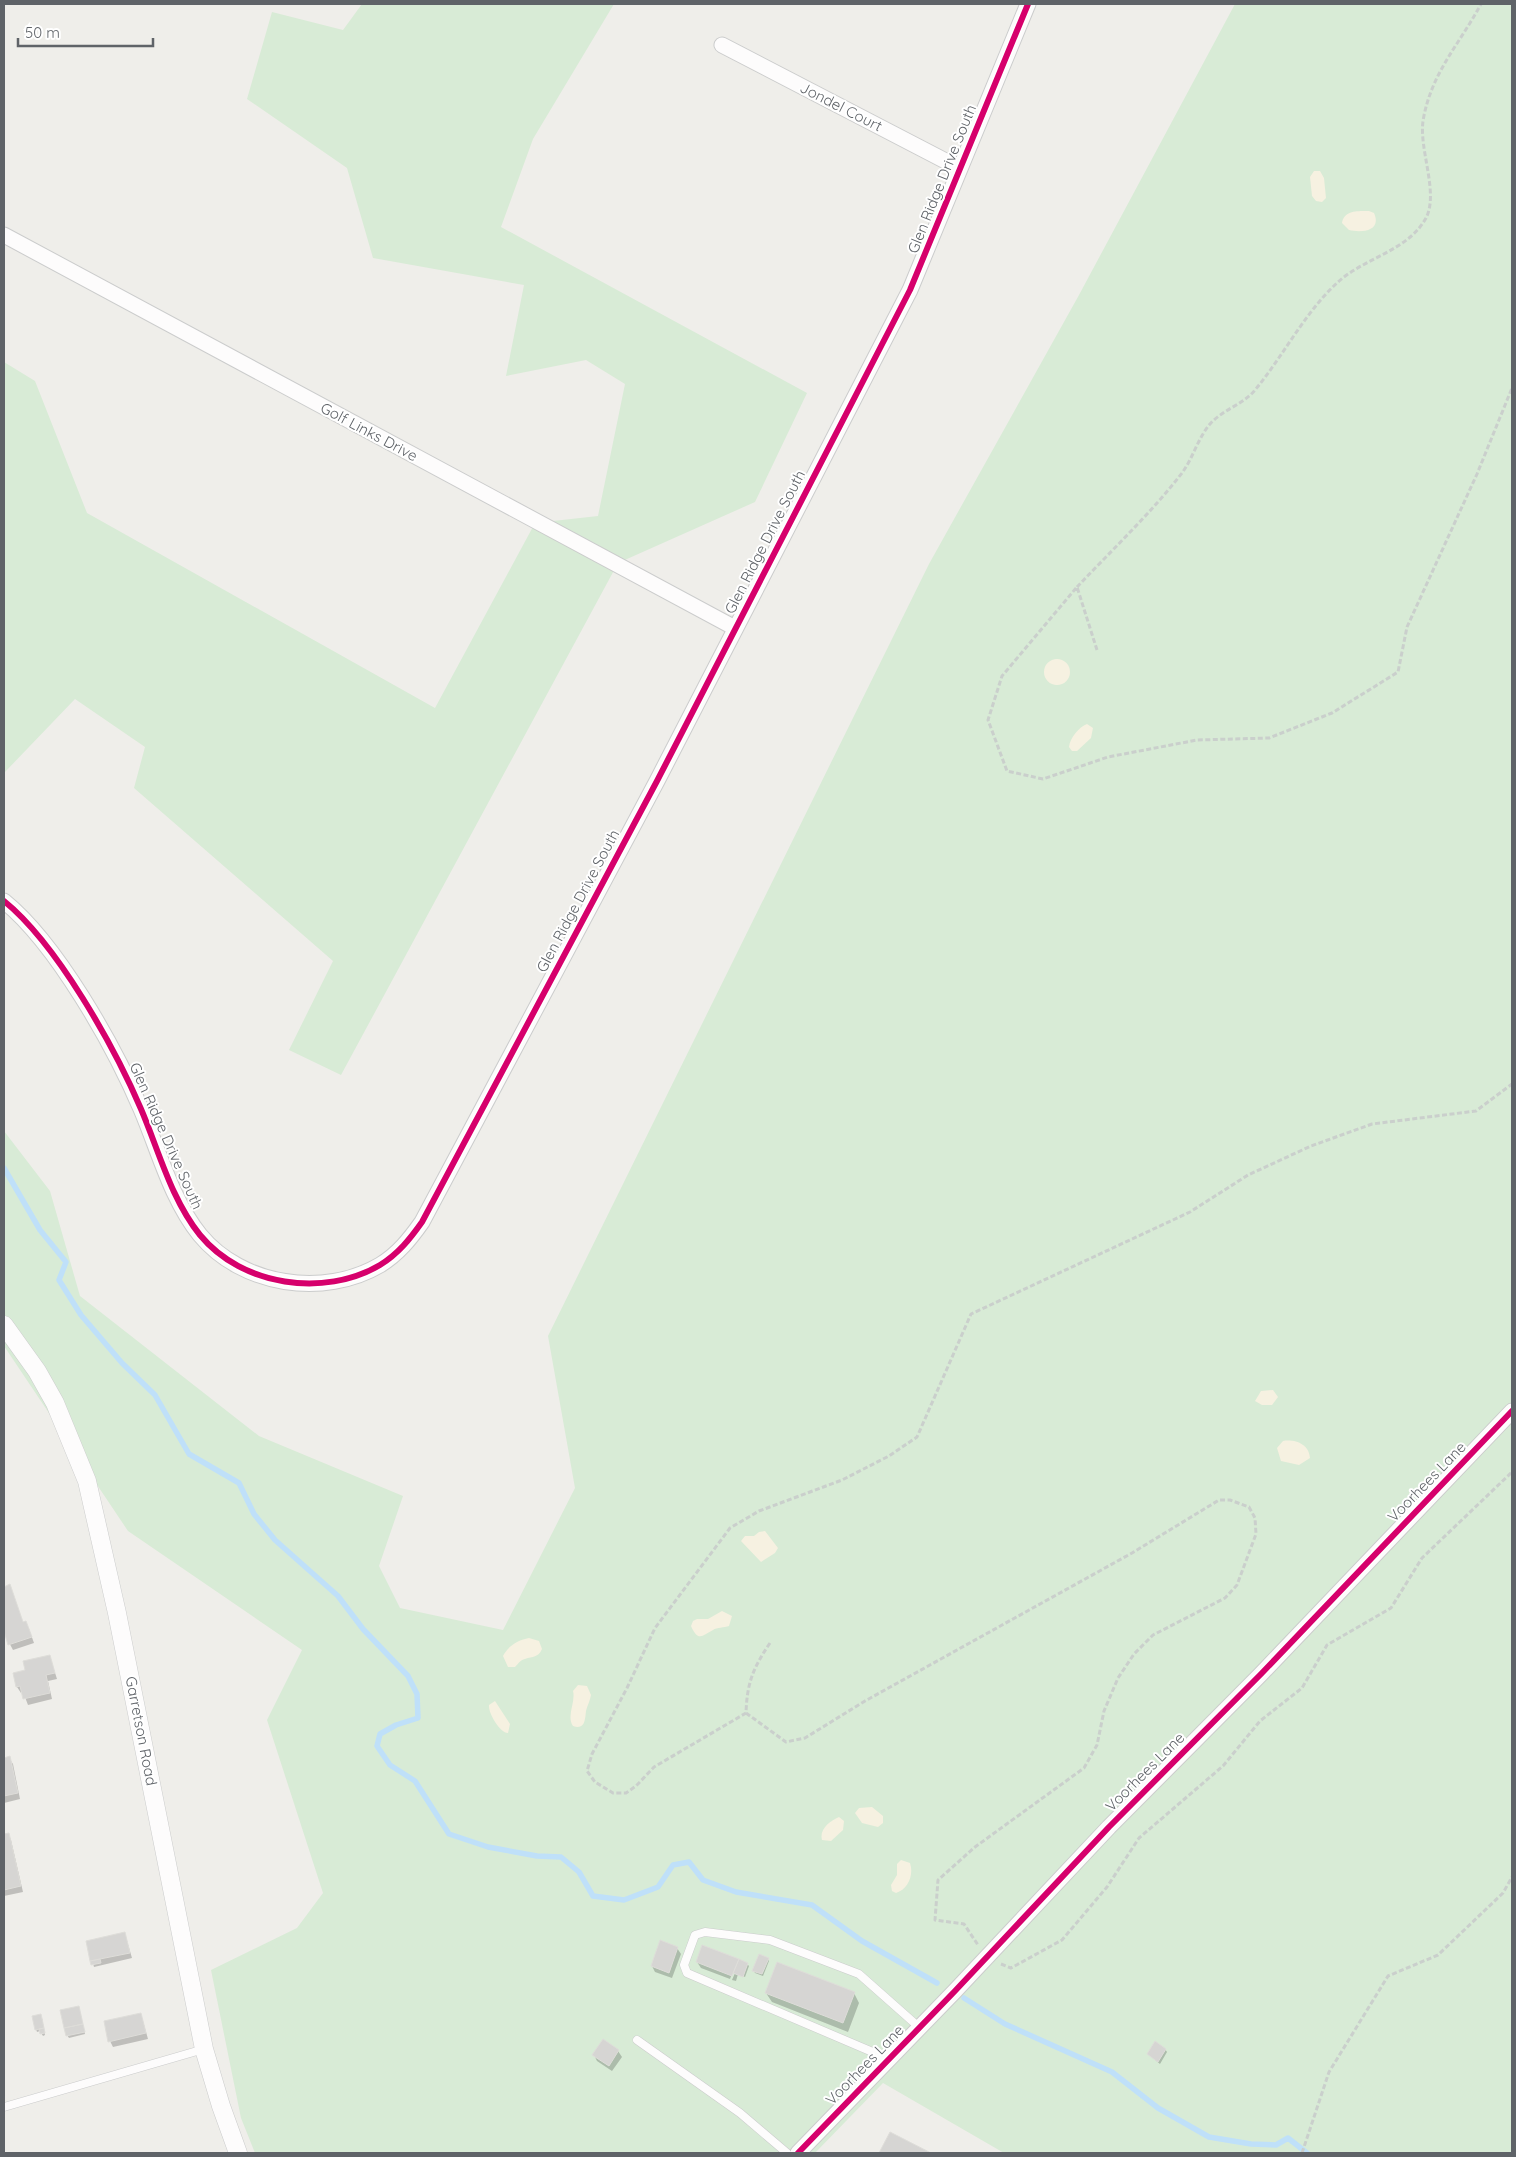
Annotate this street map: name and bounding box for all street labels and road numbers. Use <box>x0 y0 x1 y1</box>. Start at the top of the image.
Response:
street label: Jondel Court <box>797 78 885 135</box>
street label: Glen Ridge Drive South <box>903 102 980 256</box>
street label: Golf Links Drive <box>317 398 421 465</box>
street label: Glen Ridge Drive South <box>720 467 809 617</box>
street label: Glen Ridge Drive South <box>532 826 623 975</box>
street label: Glen Ridge Drive South <box>125 1059 207 1212</box>
street label: Voorhees Lane <box>1384 1438 1470 1526</box>
street label: Garretson Road <box>122 1675 161 1787</box>
street label: Voorhees Lane <box>1101 1728 1188 1815</box>
street label: Voorhees Lane <box>822 2021 908 2109</box>

